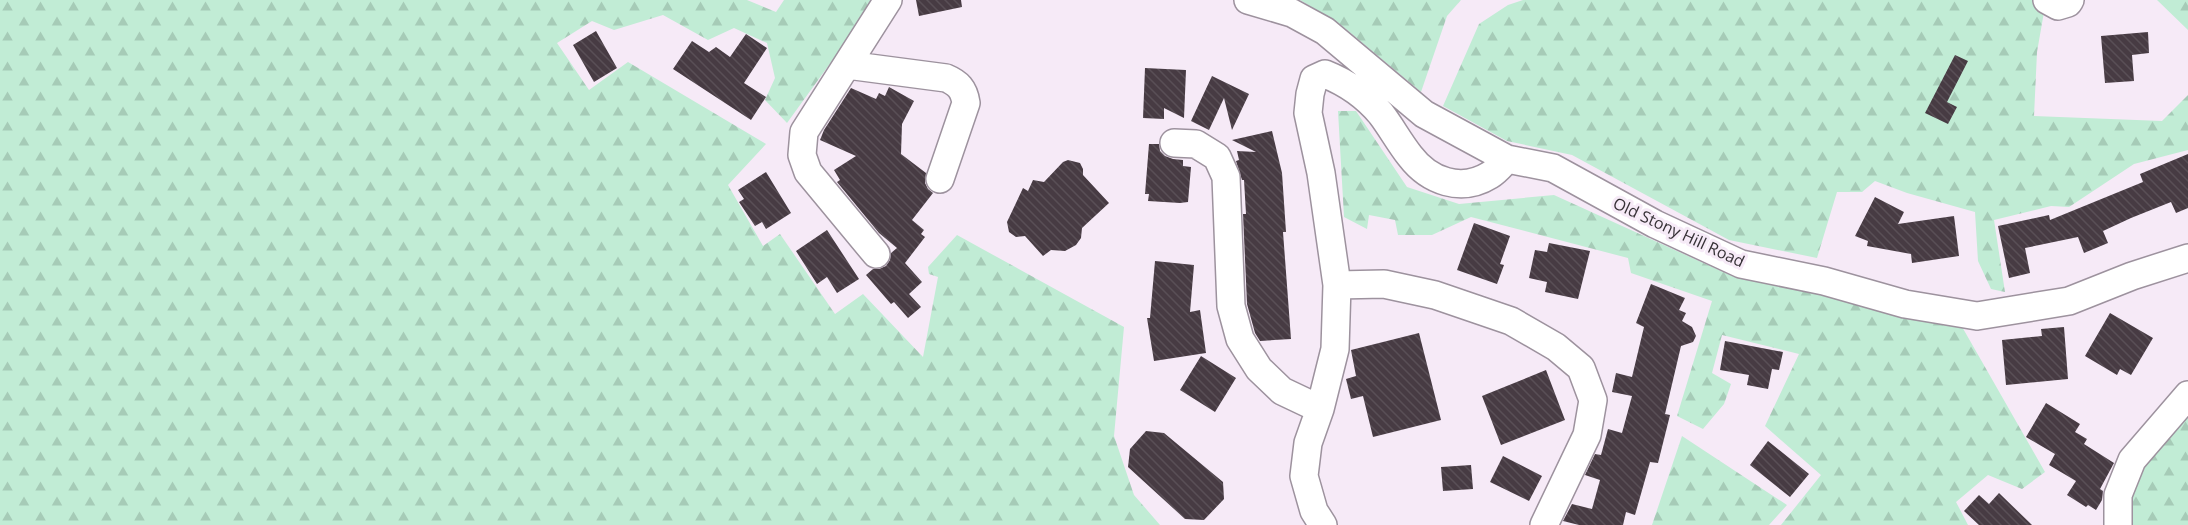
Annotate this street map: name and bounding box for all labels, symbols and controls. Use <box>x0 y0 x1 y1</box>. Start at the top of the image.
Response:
street label: Old Stony Hill Road <box>1610 192 1748 272</box>

